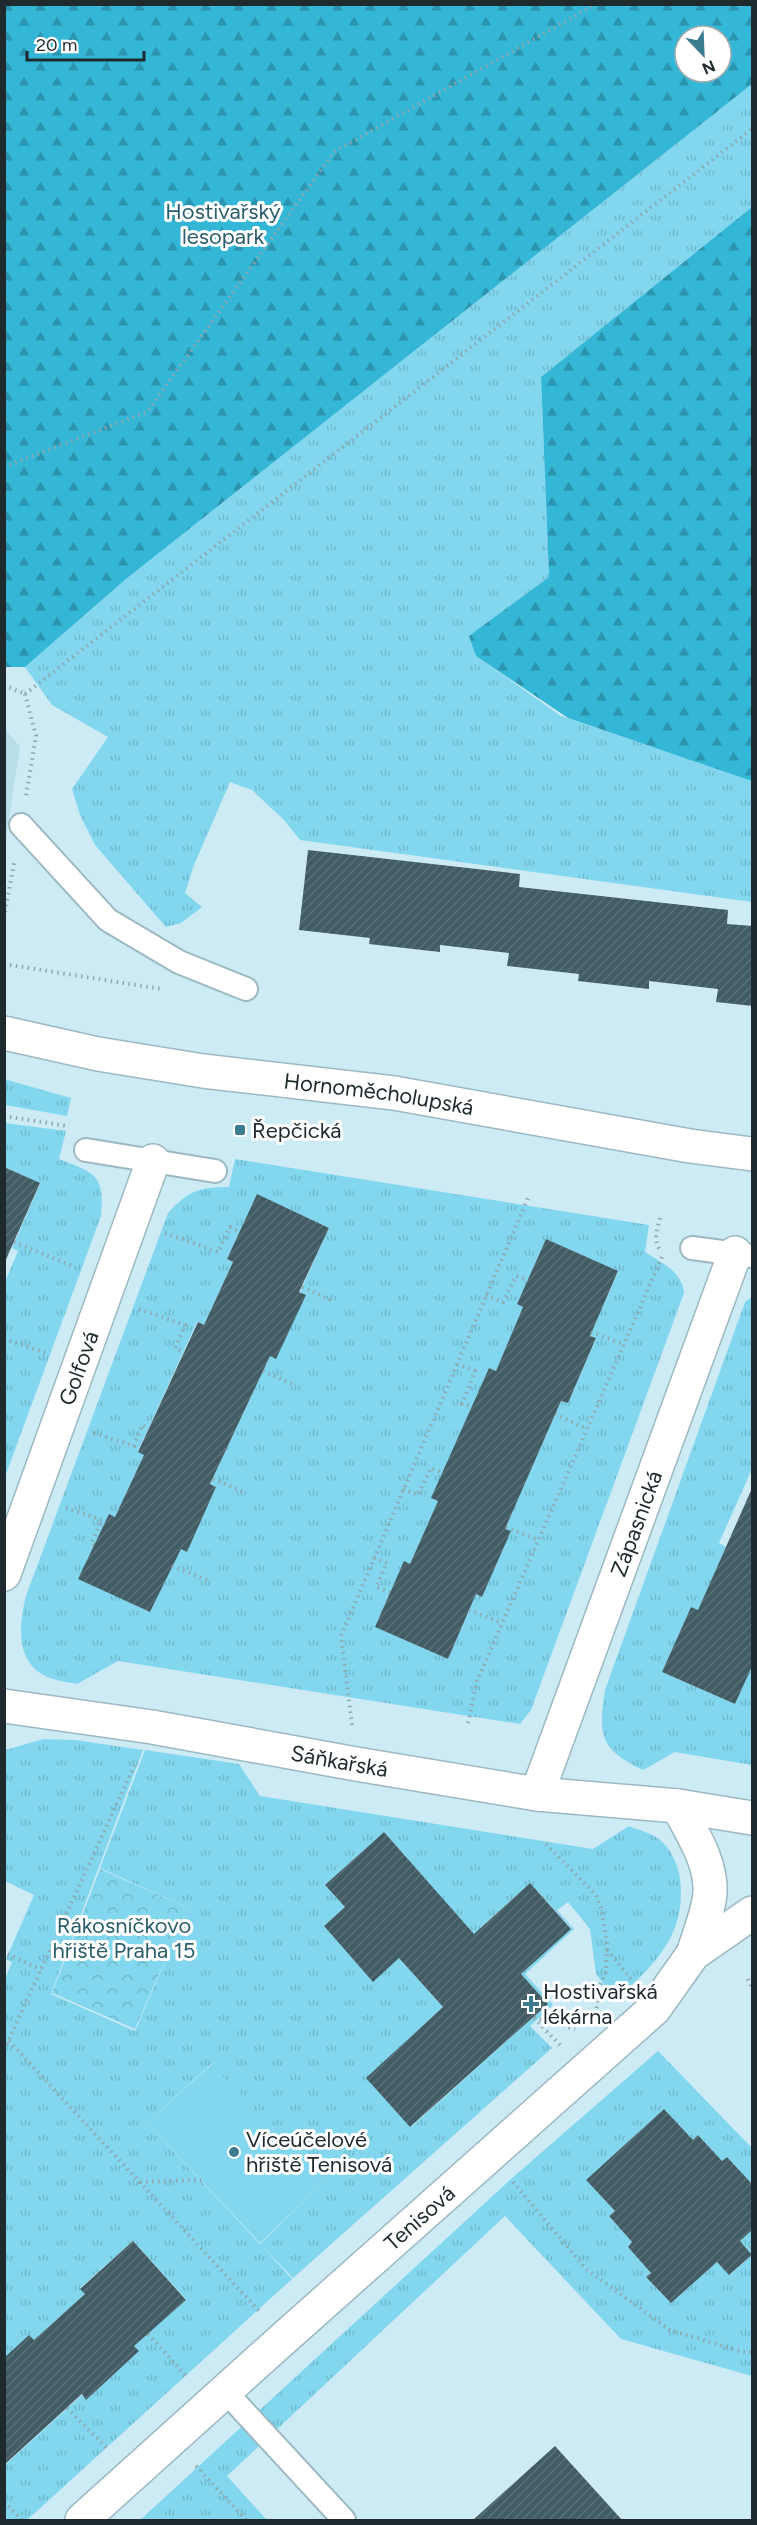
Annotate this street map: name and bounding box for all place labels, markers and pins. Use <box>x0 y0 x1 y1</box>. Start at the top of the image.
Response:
place label: Řepčická <box>252 1117 341 1144</box>
marker: Řepčická <box>233 1123 247 1137</box>
place label: Hostivařská lékárna <box>543 1978 658 2030</box>
marker: Hostivařská lékárna <box>524 1997 538 2011</box>
place label: Víceúčelové hřiště Tenisová <box>246 2126 392 2178</box>
marker: Víceúčelové hřiště Tenisová <box>227 2145 241 2159</box>

